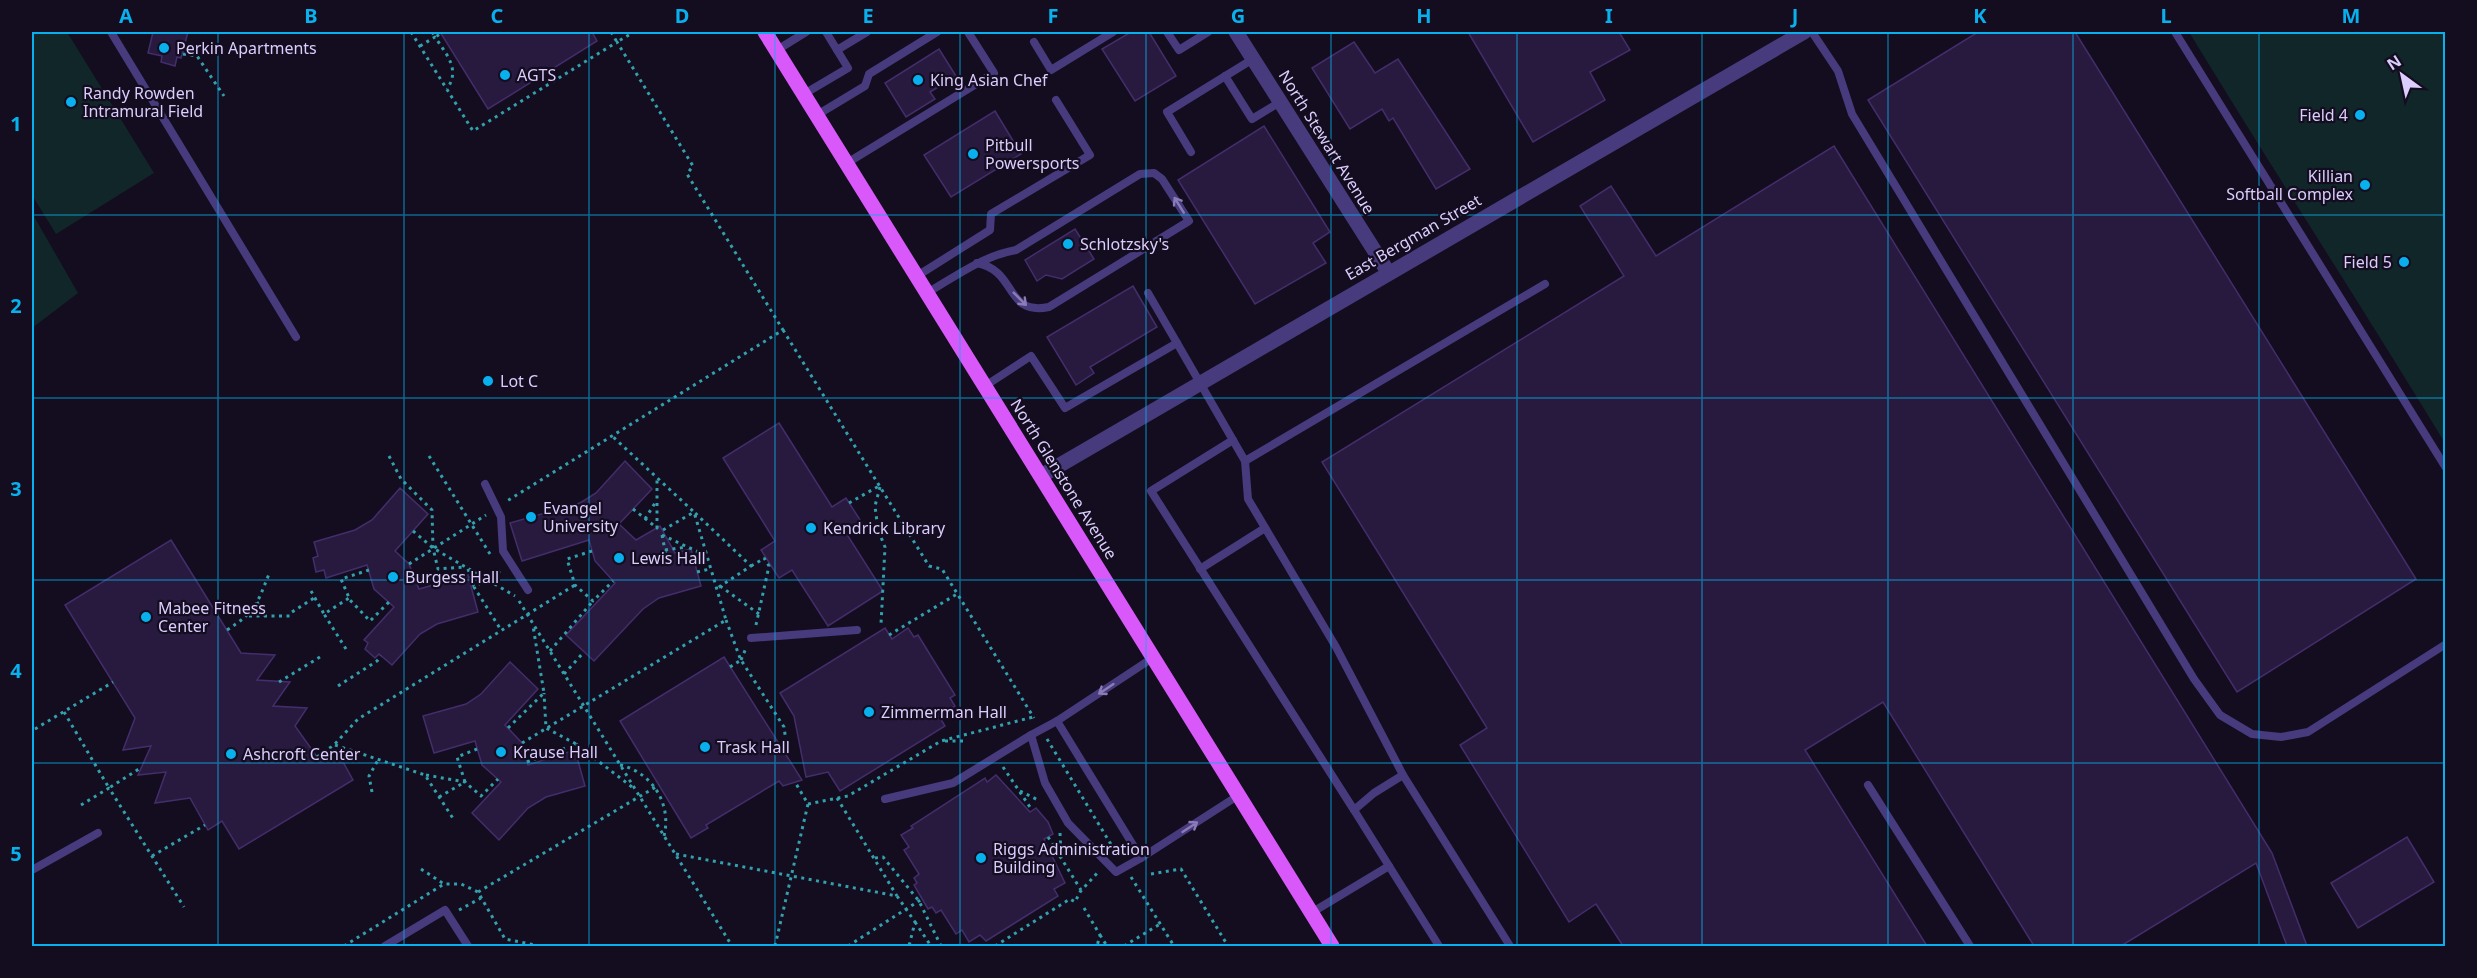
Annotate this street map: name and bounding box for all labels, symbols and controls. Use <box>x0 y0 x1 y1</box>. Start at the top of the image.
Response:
text: A <box>119 2 133 29</box>
text: B <box>304 2 318 29</box>
text: C <box>491 2 504 29</box>
text: D <box>675 2 689 29</box>
text: E <box>862 2 874 29</box>
text: F <box>1048 2 1058 29</box>
text: G <box>1231 2 1245 29</box>
text: H <box>1416 2 1432 29</box>
text: I <box>1605 2 1613 29</box>
text: J <box>1790 2 1798 29</box>
text: K <box>1973 2 1987 29</box>
text: L <box>2160 2 2172 29</box>
text: M <box>2342 2 2360 29</box>
place label: Perkin Apartments <box>176 37 317 59</box>
marker: Perkin Apartments <box>157 41 171 55</box>
north arrow <box>2372 45 2432 105</box>
text: N <box>2382 50 2405 75</box>
place label: AGTS <box>517 64 556 86</box>
street label: North Stewart Avenue <box>1274 66 1380 218</box>
marker: AGTS <box>498 68 512 82</box>
place label: King Asian Chef <box>930 69 1049 91</box>
marker: King Asian Chef <box>911 73 925 87</box>
place label: Randy Rowden Intramural Field <box>83 82 203 122</box>
marker: Randy Rowden Intramural Field <box>64 95 78 109</box>
place label: Field 4 <box>2299 104 2348 126</box>
marker: Field 4 <box>2353 108 2367 122</box>
text: 1 <box>10 110 22 137</box>
place label: Pitbull Powersports <box>985 134 1079 174</box>
marker: Pitbull Powersports <box>966 147 980 161</box>
place label: Killian Softball Complex <box>2226 165 2354 205</box>
marker: Killian Softball Complex <box>2358 178 2372 192</box>
street label: East Bergman Street <box>1341 189 1485 285</box>
one-way arrow <box>1172 197 1184 214</box>
place label: Schlotzsky's <box>1080 233 1169 255</box>
marker: Schlotzsky's <box>1061 237 1075 251</box>
place label: Field 5 <box>2343 251 2392 273</box>
marker: Field 5 <box>2397 255 2411 269</box>
text: 2 <box>10 292 22 319</box>
one-way arrow <box>1012 292 1027 306</box>
place label: Lot C <box>500 370 538 392</box>
marker: Lot C <box>481 374 495 388</box>
street label: North Glenstone Avenue <box>1006 395 1122 563</box>
text: 3 <box>10 475 22 502</box>
place label: Evangel University <box>543 497 619 537</box>
marker: Evangel University <box>524 510 538 524</box>
place label: Kendrick Library <box>823 517 946 539</box>
marker: Kendrick Library <box>804 521 818 535</box>
place label: Lewis Hall <box>631 547 706 569</box>
marker: Lewis Hall <box>612 551 626 565</box>
place label: Burgess Hall <box>405 566 499 588</box>
marker: Burgess Hall <box>386 570 400 584</box>
place label: Mabee Fitness Center <box>158 597 266 637</box>
marker: Mabee Fitness Center <box>139 610 153 624</box>
text: 4 <box>10 657 22 684</box>
one-way arrow <box>1098 683 1114 695</box>
place label: Zimmerman Hall <box>881 701 1007 723</box>
marker: Zimmerman Hall <box>862 705 876 719</box>
place label: Trask Hall <box>717 736 790 758</box>
marker: Trask Hall <box>698 740 712 754</box>
place label: Krause Hall <box>513 741 598 763</box>
place label: Ashcroft Center <box>243 743 361 765</box>
marker: Krause Hall <box>494 745 508 759</box>
marker: Ashcroft Center <box>224 747 238 761</box>
one-way arrow <box>1181 820 1198 832</box>
place label: Riggs Administration Building <box>993 838 1150 878</box>
text: 5 <box>10 840 22 867</box>
marker: Riggs Administration Building <box>974 851 988 865</box>

